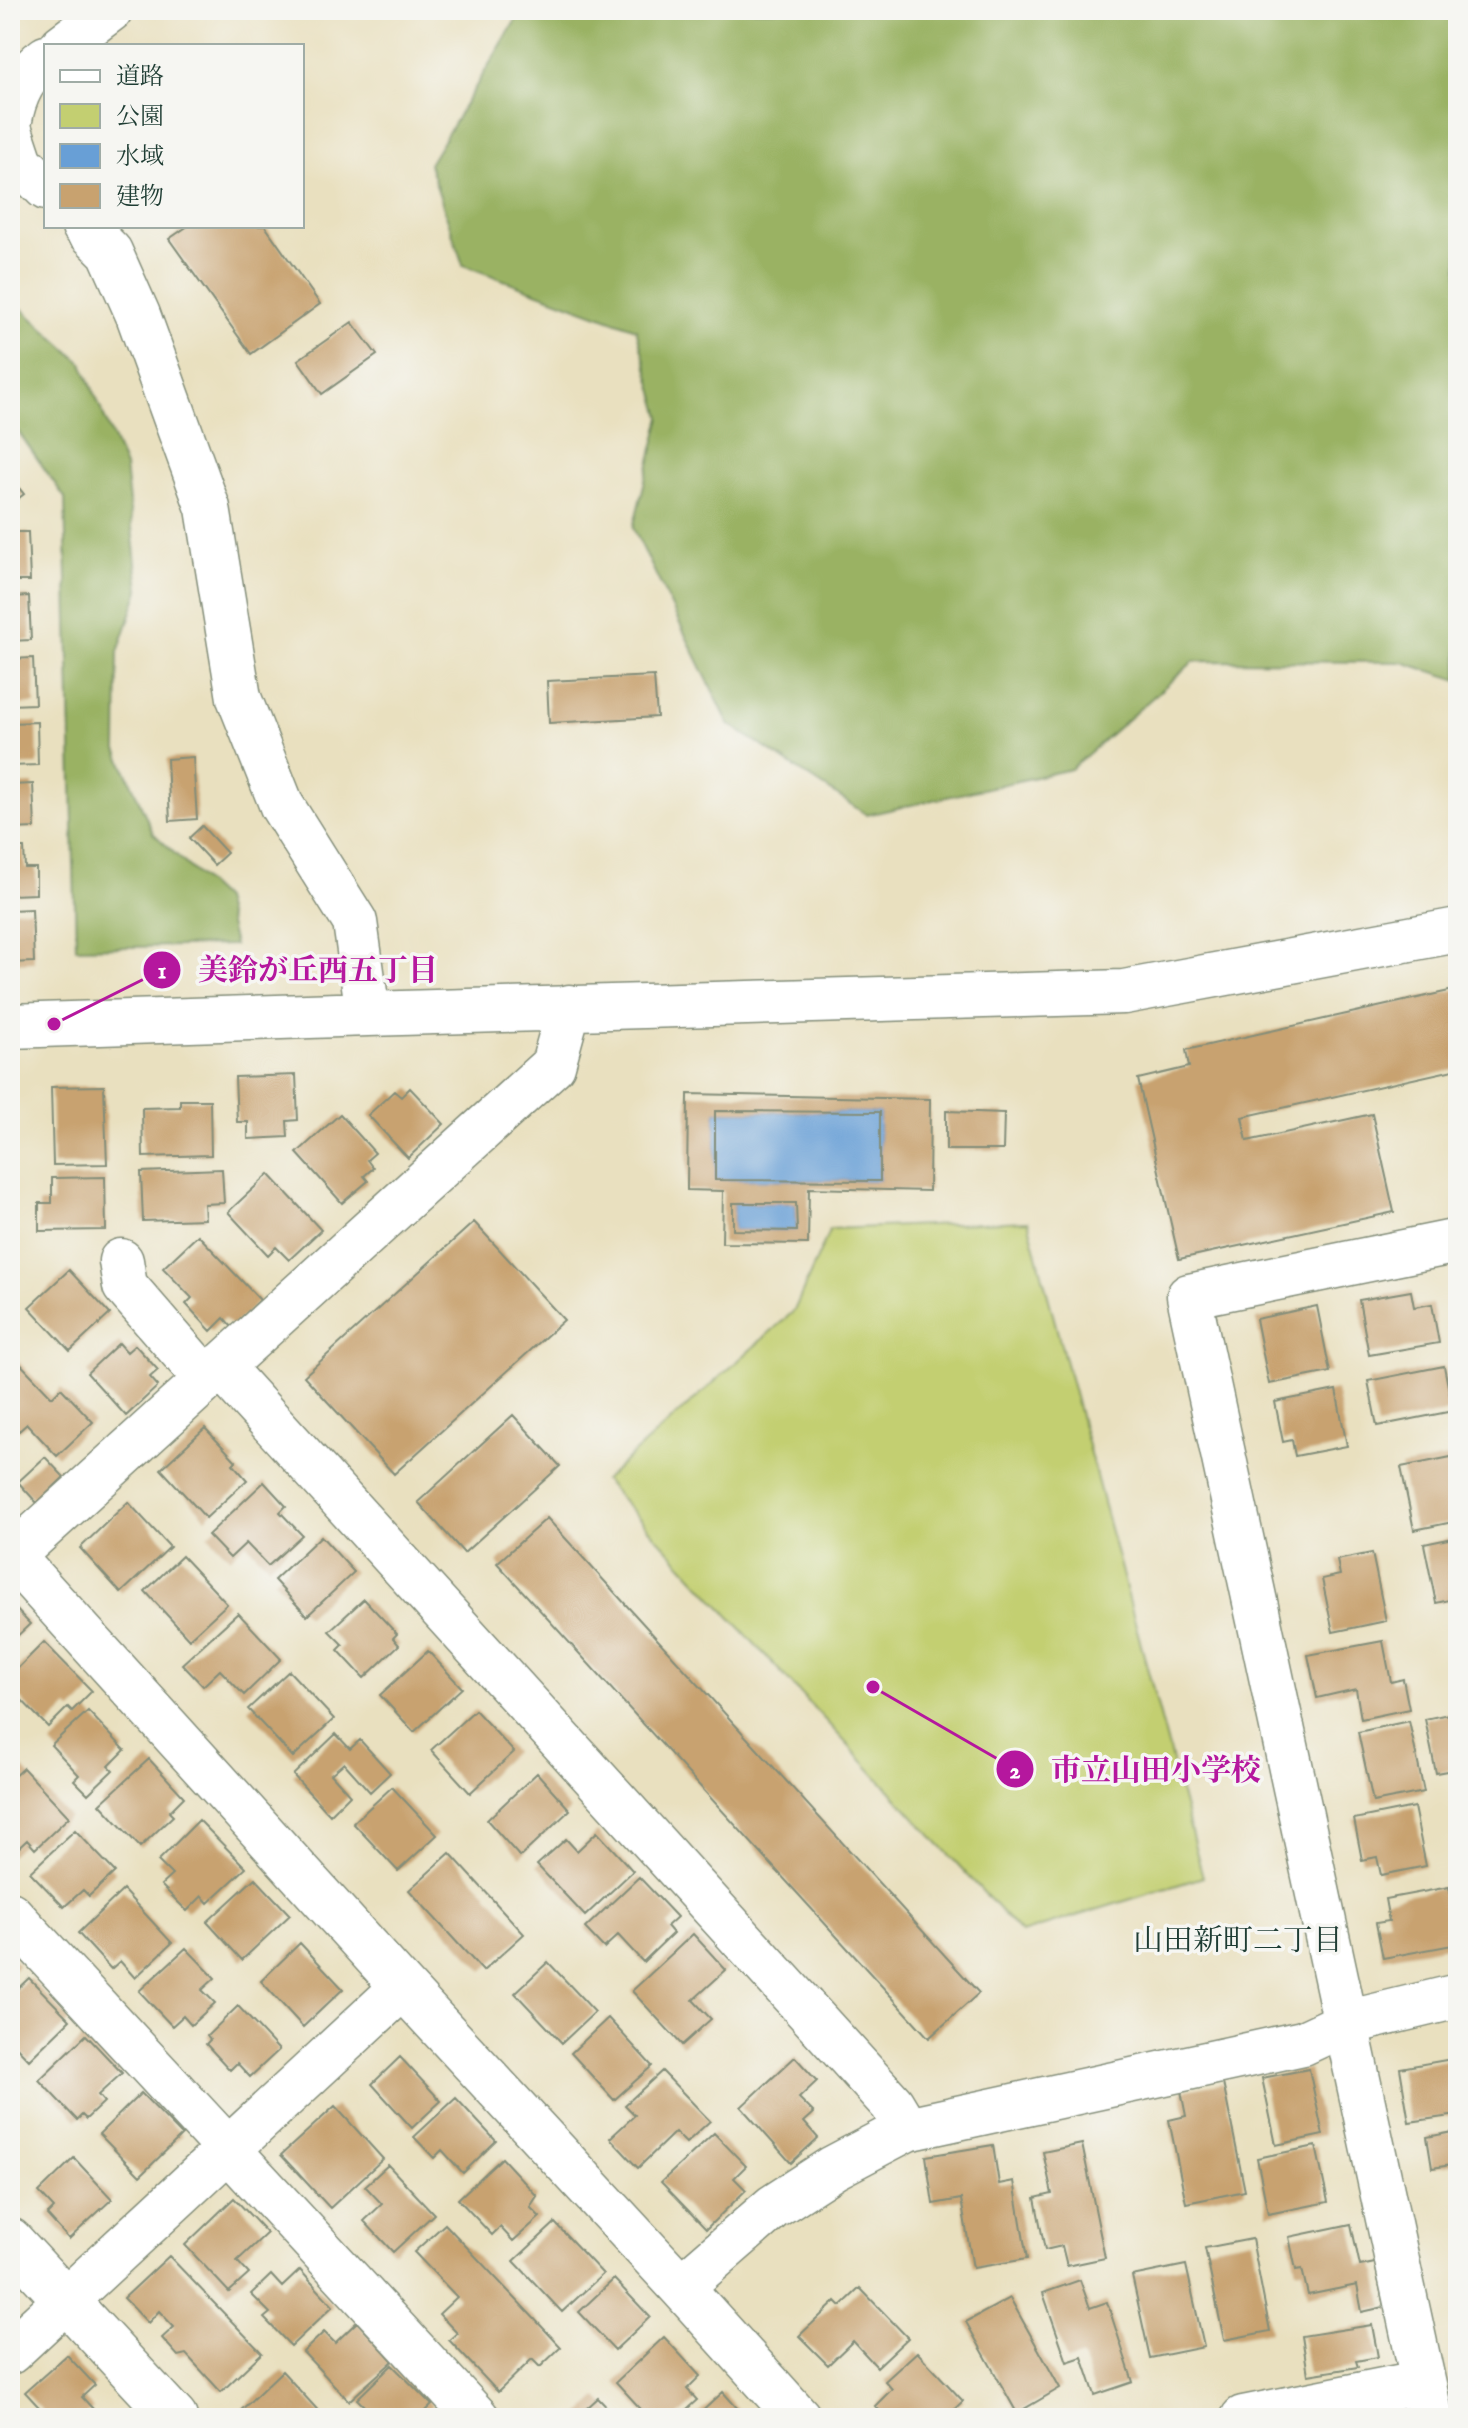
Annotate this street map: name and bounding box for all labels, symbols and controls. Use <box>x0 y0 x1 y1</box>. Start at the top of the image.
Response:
legend <box>44 44 304 228</box>
text: 道路 <box>116 62 164 93</box>
text: 公園 <box>116 102 164 133</box>
text: 水域 <box>116 142 164 173</box>
text: 建物 <box>116 182 164 213</box>
callout: 美鈴が丘西五丁目 <box>142 943 454 997</box>
text: 美鈴が丘西五丁目 <box>198 953 438 991</box>
text: 1 <box>158 956 167 987</box>
callout: 市立山田小学校 <box>995 1742 1277 1796</box>
text: 市立山田小学校 <box>1051 1753 1261 1791</box>
text: 2 <box>1009 1756 1021 1787</box>
district label: 山田新町二丁目 <box>1133 1923 1343 1961</box>

